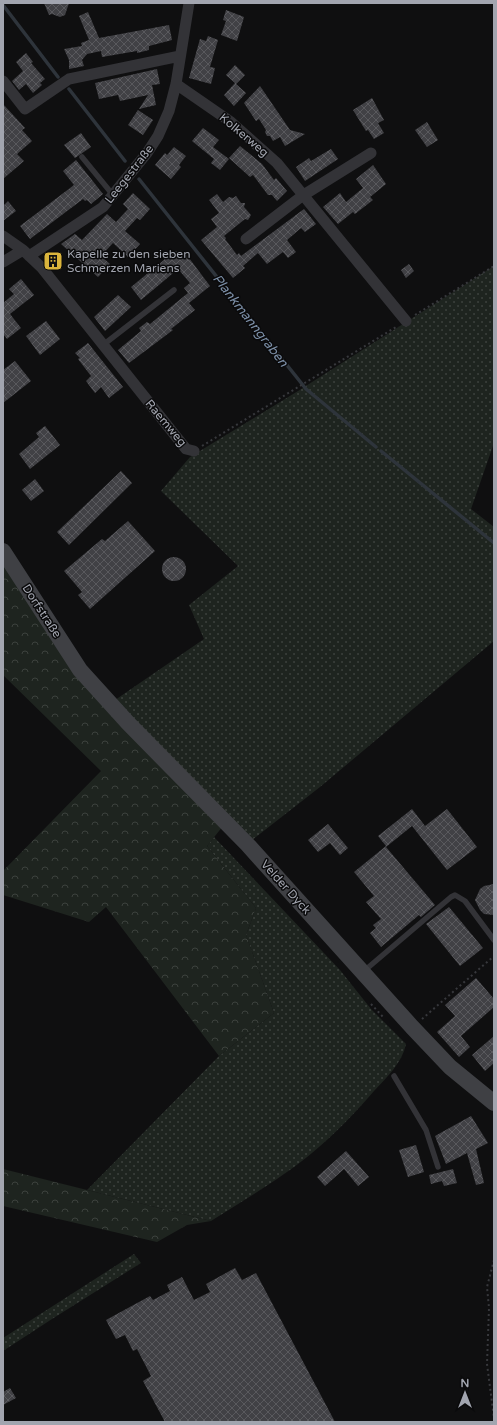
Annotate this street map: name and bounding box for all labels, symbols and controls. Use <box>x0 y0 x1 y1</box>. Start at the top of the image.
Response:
street label: Kolkerweg <box>217 110 271 160</box>
street label: Leegestraße <box>102 142 156 206</box>
place label: Kapelle zu den sieben Schmerzen Mariens <box>67 247 190 275</box>
building icon: Kapelle zu den sieben Schmerzen Mariens <box>42 250 64 272</box>
water label: Plankmanngraben <box>209 271 292 371</box>
street label: Raemweg <box>142 397 190 449</box>
street label: Dorfstraße <box>20 582 65 641</box>
street label: Velder Dyck <box>258 857 314 917</box>
north arrow <box>445 1373 485 1413</box>
text: N <box>461 1377 469 1390</box>

